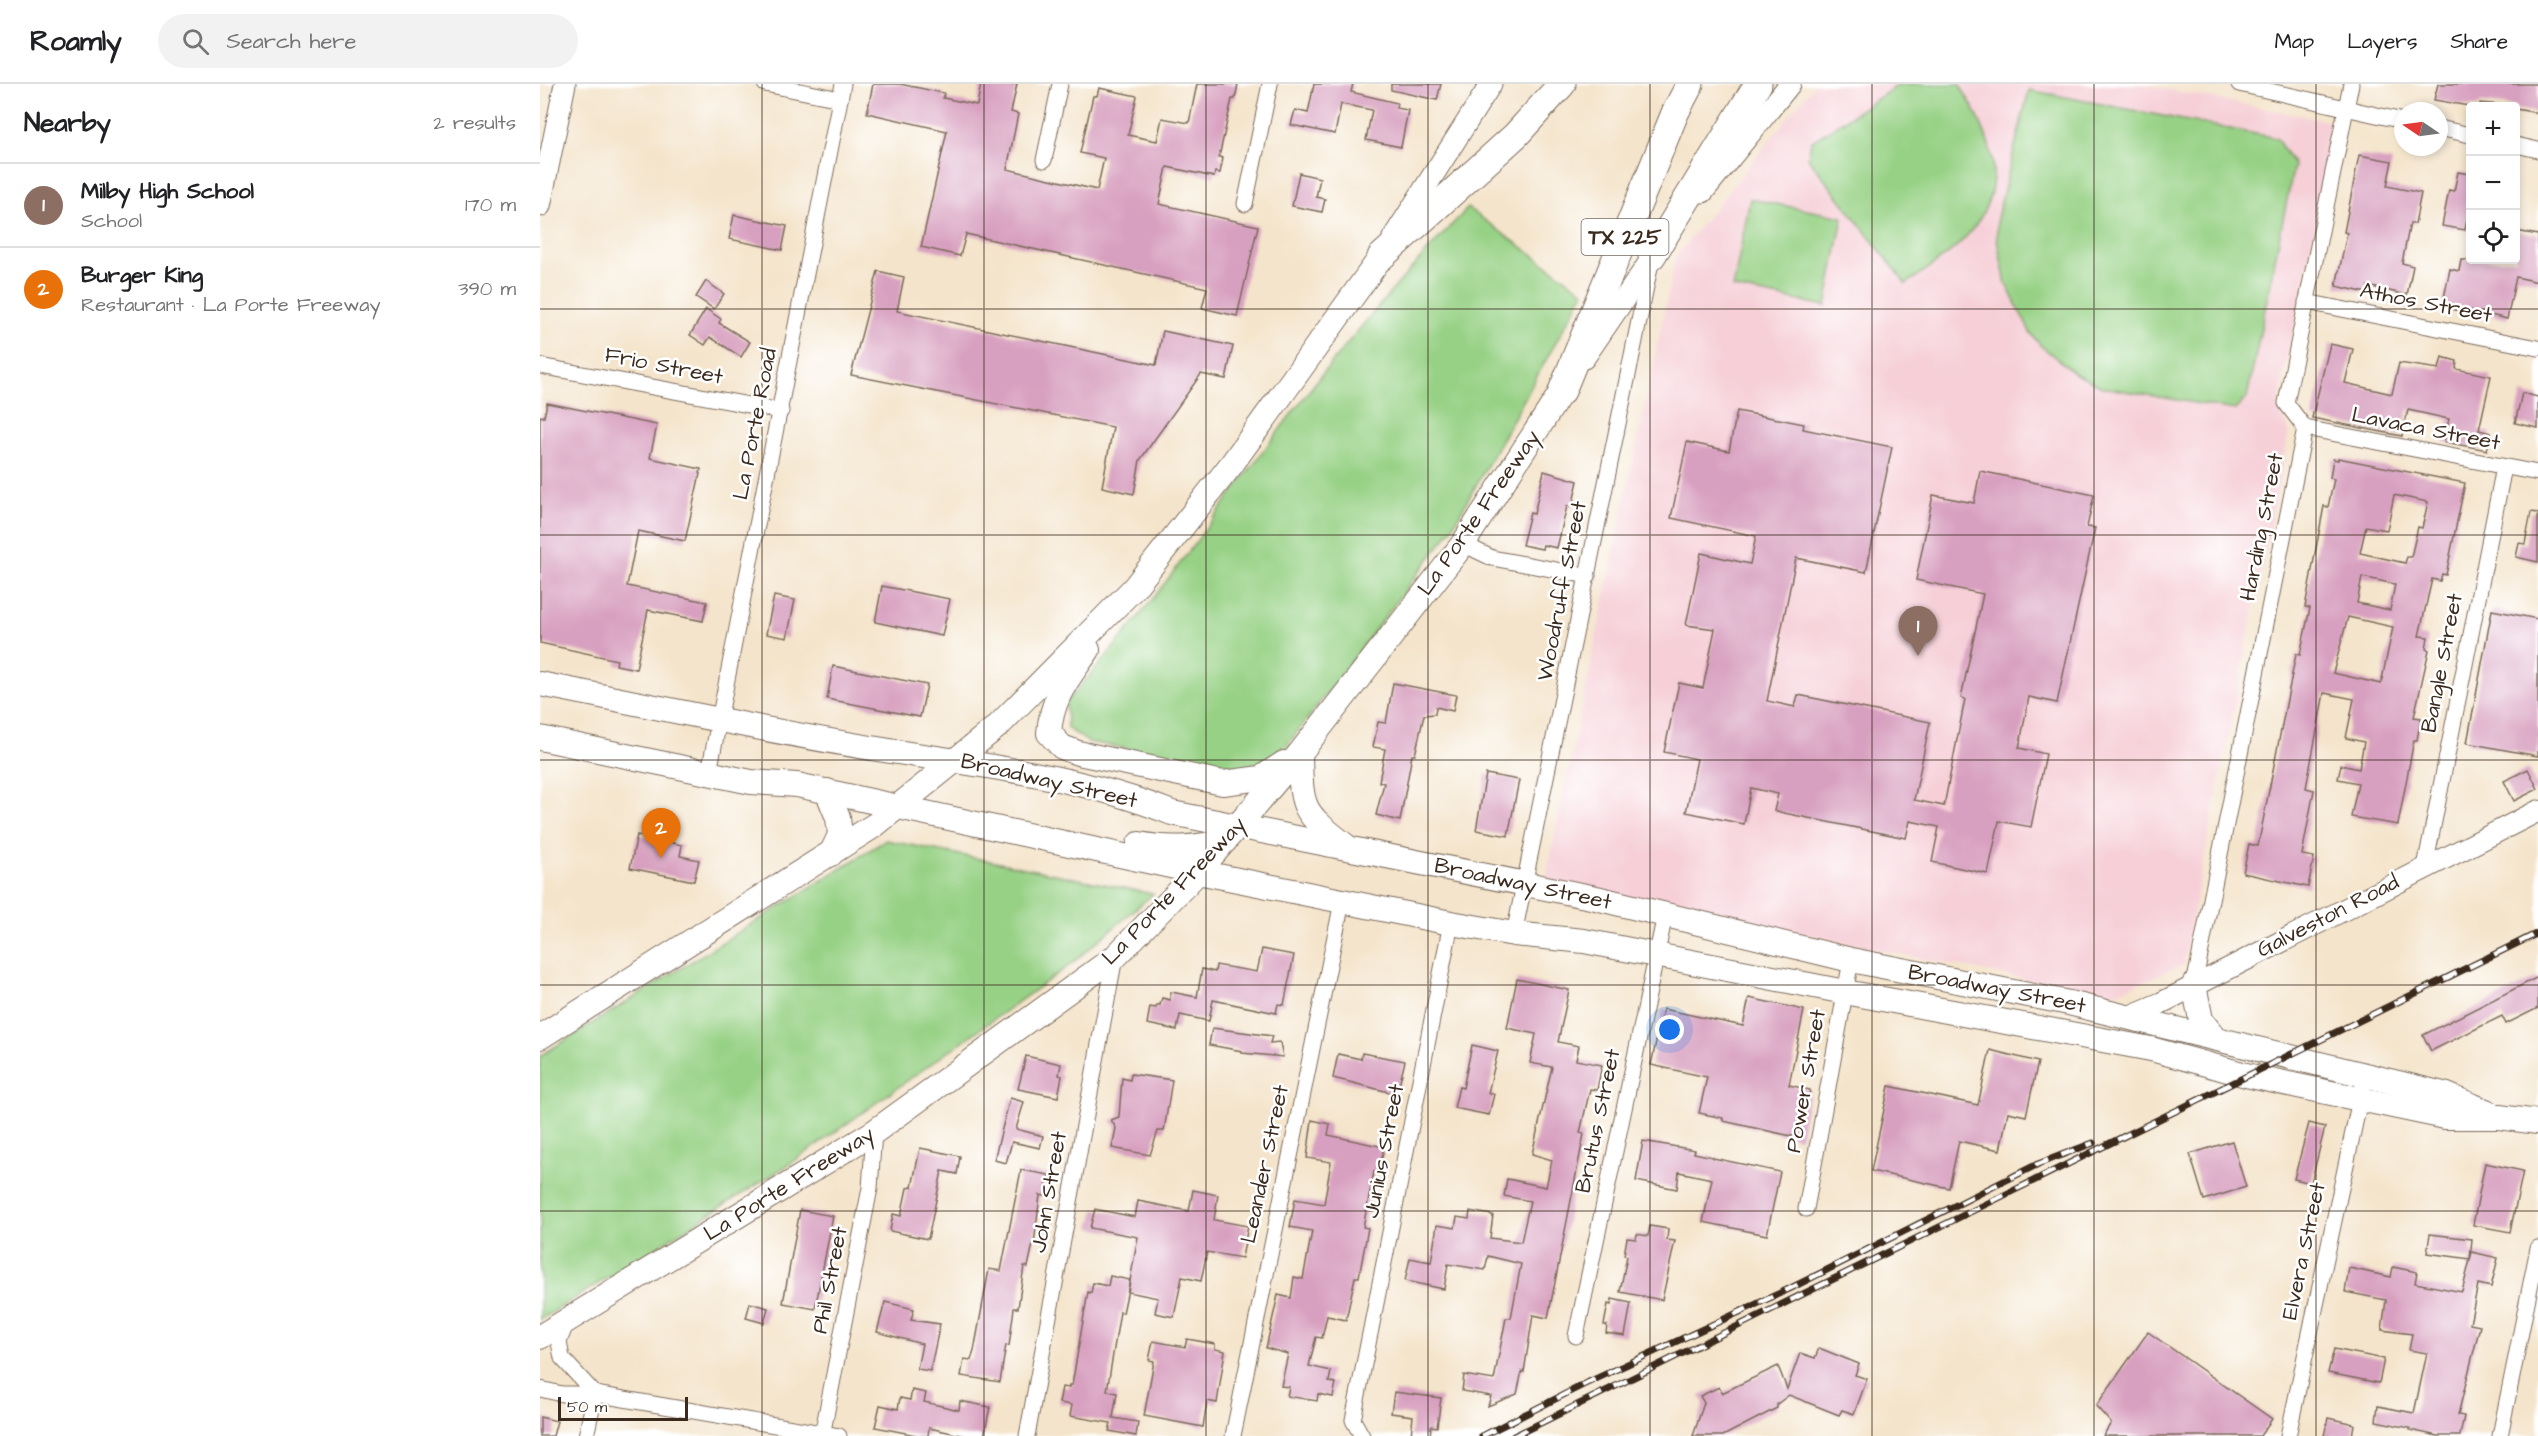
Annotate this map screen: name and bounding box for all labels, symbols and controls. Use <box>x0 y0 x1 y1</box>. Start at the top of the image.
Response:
search box <box>158 14 578 68</box>
text: Roamly <box>30 22 122 61</box>
icon: search <box>179 25 212 58</box>
text: Search here <box>227 26 356 57</box>
text: Map <box>2274 27 2314 56</box>
text: Layers <box>2347 27 2417 56</box>
text: Share <box>2450 27 2508 56</box>
north arrow <box>2394 102 2448 156</box>
map controls <box>2466 102 2520 264</box>
button: + <box>2466 102 2520 156</box>
text: Nearby <box>24 105 111 141</box>
text: 2 results <box>433 109 516 137</box>
button: − <box>2466 156 2520 210</box>
text: Milby High School <box>81 176 254 207</box>
text: 1 <box>42 191 45 219</box>
text: 170 m <box>465 191 516 219</box>
text: School <box>81 207 142 235</box>
button: locate <box>2466 210 2520 264</box>
road number: TX 225 <box>1582 219 1668 255</box>
text: Burger King <box>81 260 203 291</box>
text: 2 <box>38 275 49 303</box>
text: 390 m <box>458 275 516 303</box>
street label: Athos Street <box>2357 275 2495 331</box>
text: Restaurant · La Porte Freeway <box>81 291 381 319</box>
street label: Frio Street <box>602 339 726 393</box>
street label: La Porte Road <box>725 345 785 503</box>
street label: Lavaca Street <box>2349 399 2503 459</box>
street label: La Porte Freeway <box>1410 424 1549 603</box>
street label: Harding Street <box>2232 450 2293 604</box>
street label: Woodruff Street <box>1529 498 1595 684</box>
street label: Bangle Street <box>2413 591 2472 735</box>
pin: 1 <box>1898 606 1938 656</box>
street label: Broadway Street <box>957 746 1140 817</box>
pin: 2 <box>642 808 680 858</box>
street label: La Porte Freeway <box>1095 810 1254 973</box>
street label: Broadway Street <box>1431 850 1615 919</box>
street label: Galveston Road <box>2252 867 2404 965</box>
street label: Broadway Street <box>1905 957 2089 1022</box>
street label: Power Street <box>1778 1007 1834 1155</box>
your location <box>1655 1015 1684 1044</box>
street label: Brutus Street <box>1568 1046 1628 1196</box>
street label: Junius Street <box>1356 1081 1412 1221</box>
street label: Leander Street <box>1233 1082 1297 1246</box>
street label: La Porte Freeway <box>698 1119 881 1250</box>
street label: John Street <box>1023 1129 1075 1255</box>
street label: Elvera Street <box>2274 1179 2334 1323</box>
street label: Phil Street <box>804 1224 856 1336</box>
scale bar <box>558 1394 688 1422</box>
text: 50 m <box>567 1396 607 1418</box>

